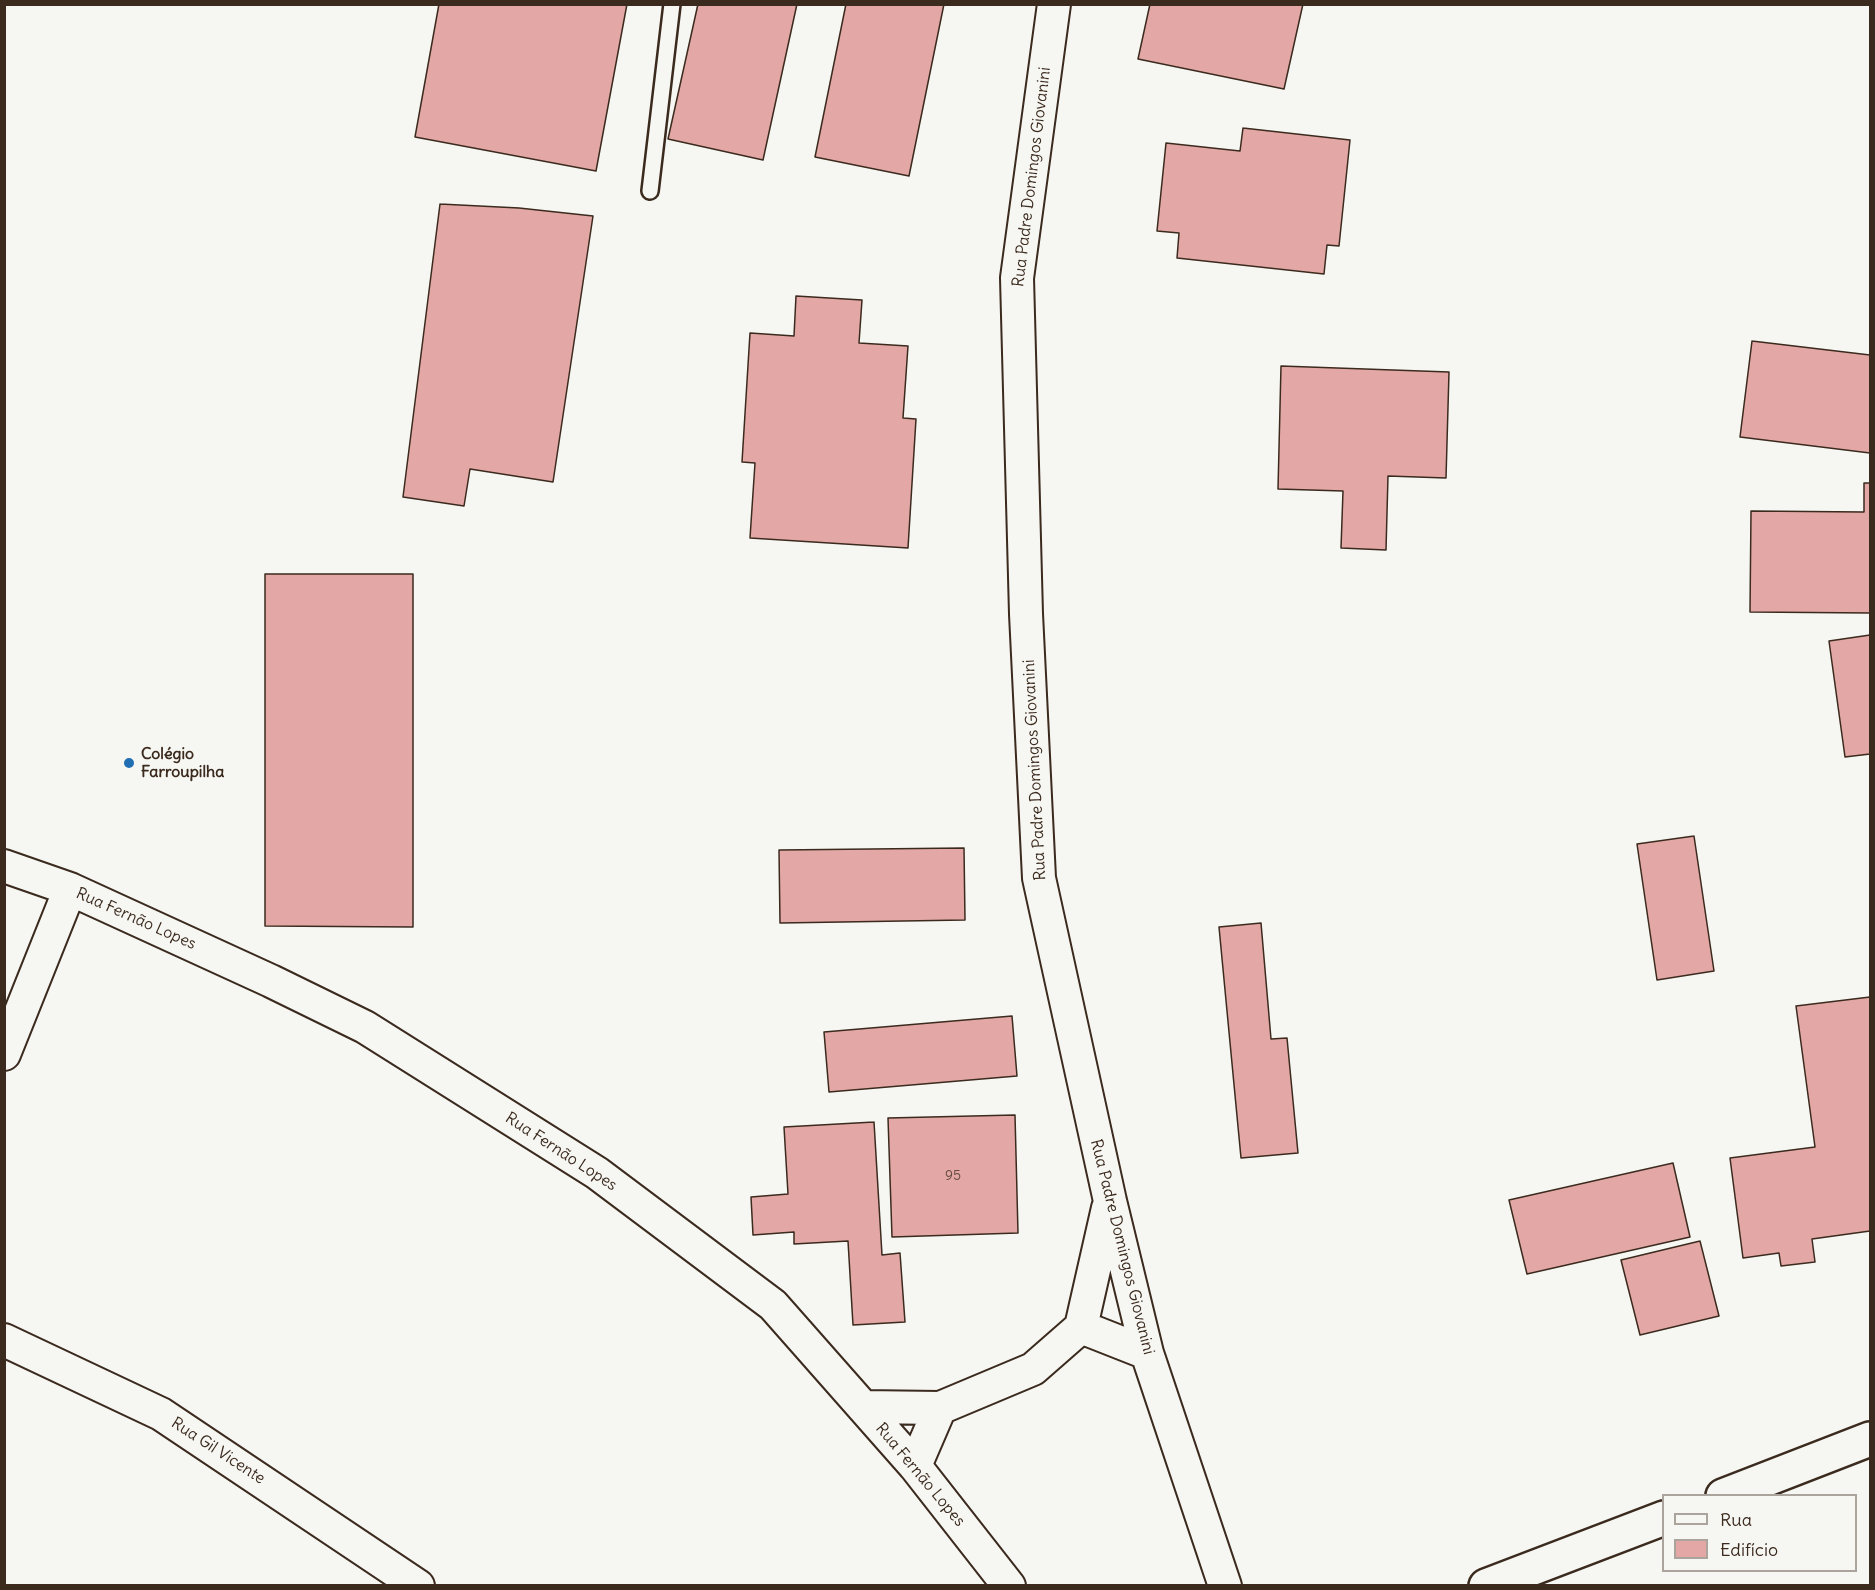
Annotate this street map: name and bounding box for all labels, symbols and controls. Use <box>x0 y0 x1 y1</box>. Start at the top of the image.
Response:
street label: Rua Padre Domingos Giovanini <box>1009 66 1055 288</box>
street label: Rua Padre Domingos Giovanini <box>1020 659 1050 881</box>
place label: Colégio Farroupilha <box>141 744 224 782</box>
marker: Colégio Farroupilha <box>122 756 136 770</box>
street label: Rua Fernão Lopes <box>73 884 199 954</box>
street label: Rua Fernão Lopes <box>502 1109 620 1195</box>
street label: Rua Padre Domingos Giovanini <box>1086 1137 1158 1357</box>
house number: 95 <box>945 1168 961 1184</box>
street label: Rua Gil Vicente <box>168 1414 268 1488</box>
street label: Rua Fernão Lopes <box>871 1419 969 1531</box>
legend <box>1662 1494 1857 1572</box>
text: Rua <box>1720 1508 1752 1531</box>
text: Edifício <box>1720 1538 1778 1561</box>

